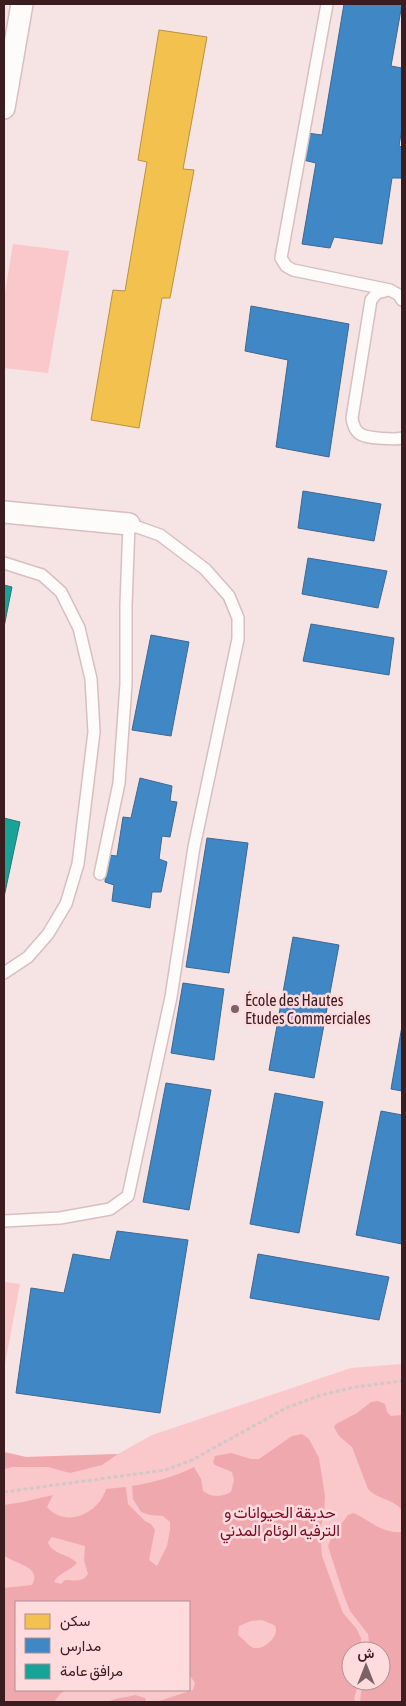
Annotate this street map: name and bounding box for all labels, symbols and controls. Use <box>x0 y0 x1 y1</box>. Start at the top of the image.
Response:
place label: École des Hautes Etudes Commerciales <box>245 991 371 1027</box>
marker: École des Hautes Etudes Commerciales <box>229 1003 241 1015</box>
park label: حديقة الحيوانات و الترفيه الوئام المدني <box>220 1503 340 1544</box>
legend <box>15 1601 190 1691</box>
text: سكن <box>60 1612 90 1631</box>
text: مدارس <box>60 1637 101 1656</box>
north arrow <box>341 1641 391 1691</box>
text: ش <box>358 1645 375 1662</box>
text: مرافق عامة <box>60 1662 123 1681</box>

